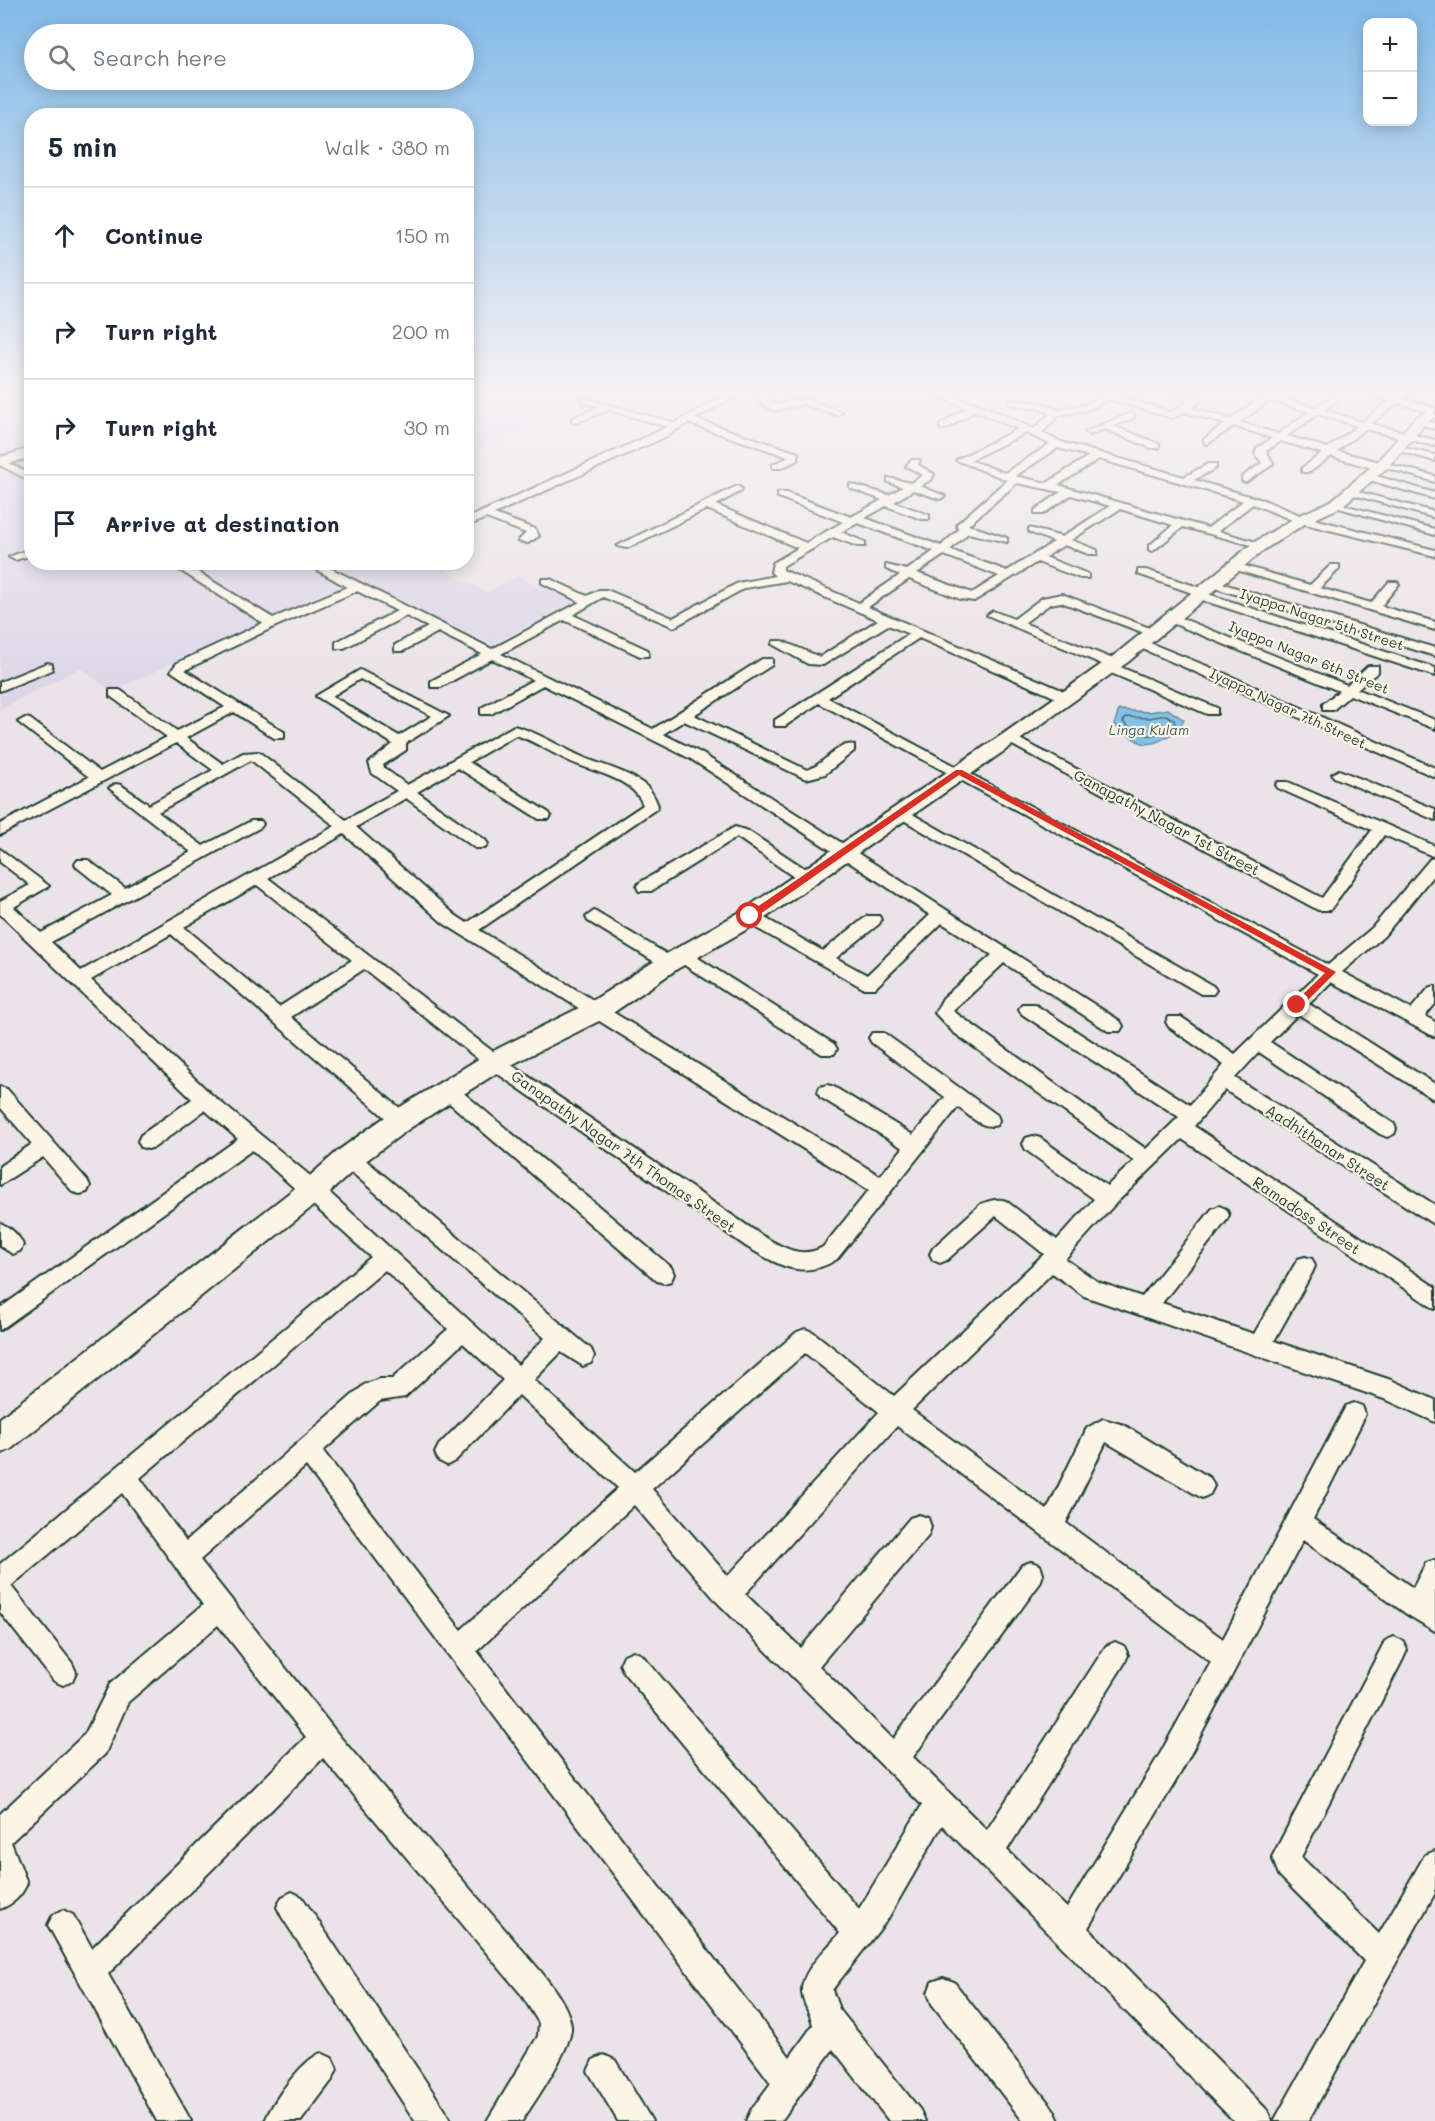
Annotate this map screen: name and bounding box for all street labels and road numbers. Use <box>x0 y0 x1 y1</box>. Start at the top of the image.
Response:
street label: Iyappa Nagar 5th Street <box>1238 583 1406 655</box>
street label: Iyappa Nagar 6th Street <box>1226 616 1392 698</box>
street label: Iyappa Nagar 7th Street <box>1207 663 1369 753</box>
street label: Ganapathy Nagar 1st Street <box>1070 764 1264 880</box>
street label: Ganapathy Nagar 7th Thomas Street <box>508 1065 740 1237</box>
street label: Aadhithanar Street <box>1262 1099 1394 1195</box>
street label: Ramadoss Street <box>1249 1172 1365 1258</box>

